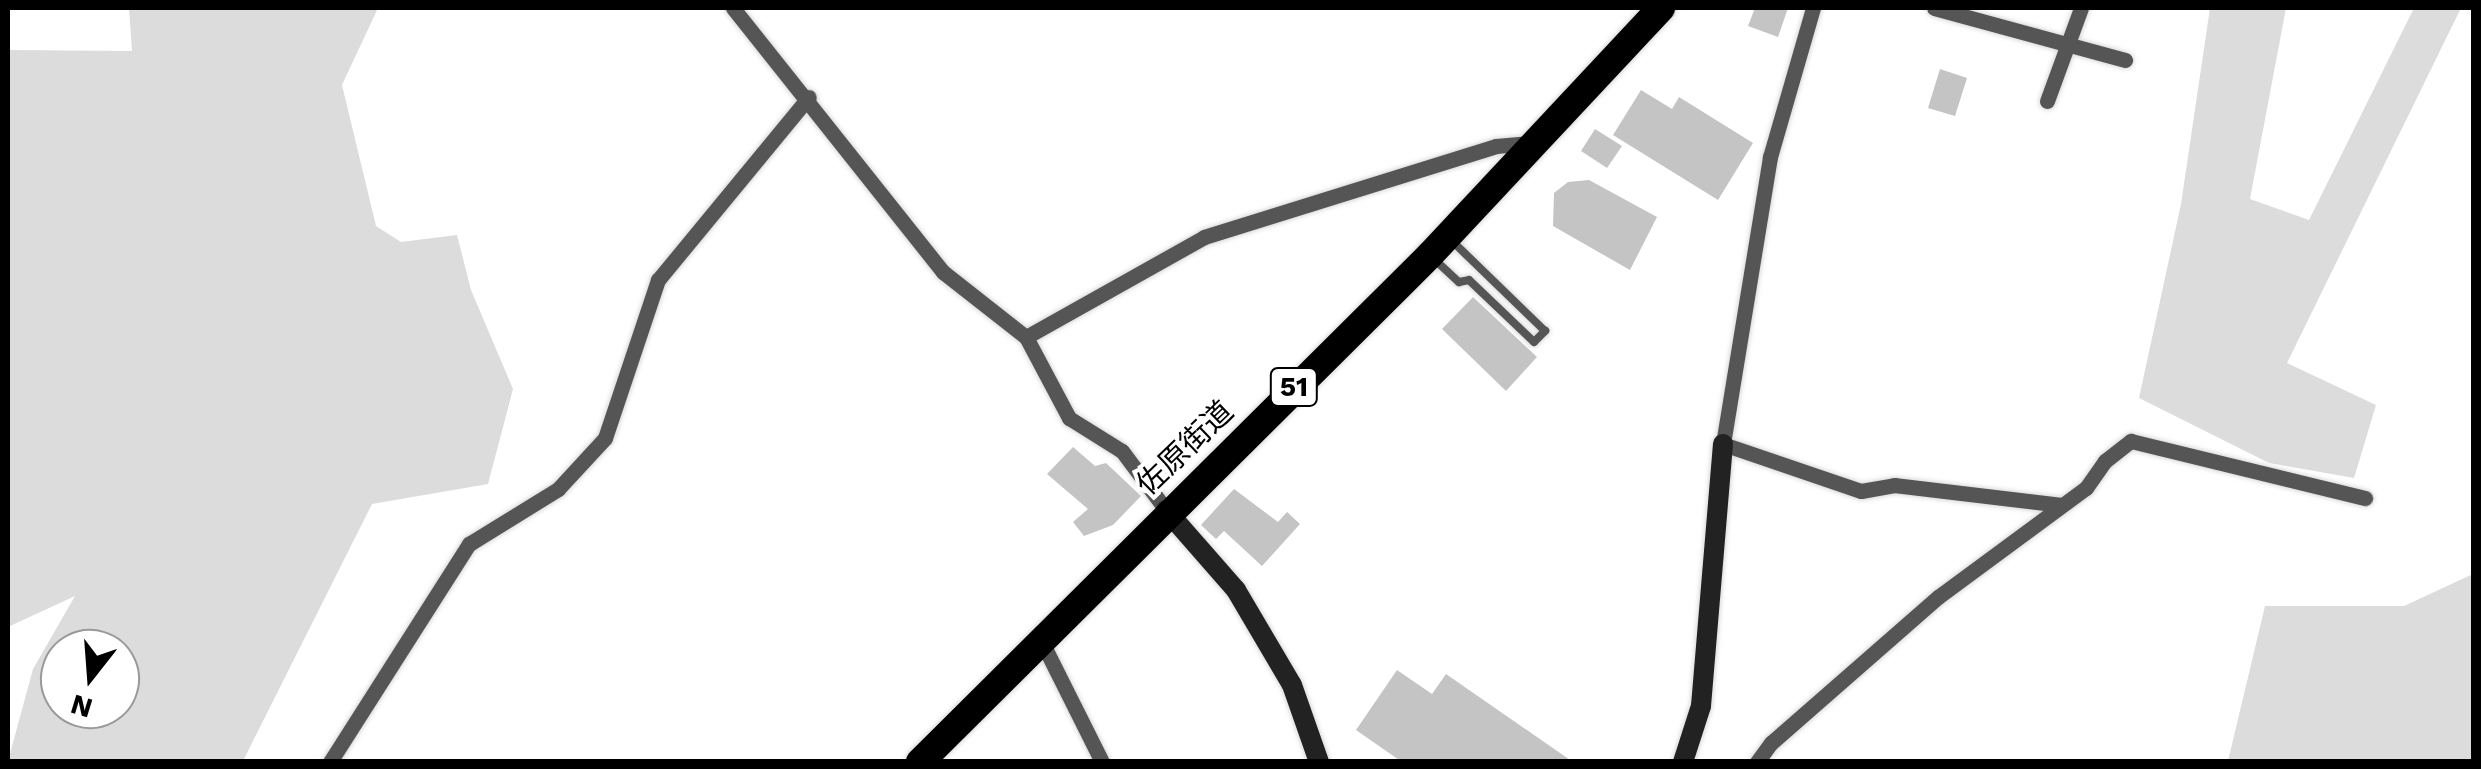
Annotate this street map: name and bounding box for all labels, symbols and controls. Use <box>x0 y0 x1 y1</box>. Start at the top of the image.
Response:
road number: 51 <box>1269 364 1319 410</box>
street label: 佐原街道 <box>1129 393 1241 503</box>
north arrow <box>40 629 140 729</box>
text: N <box>67 687 96 725</box>

